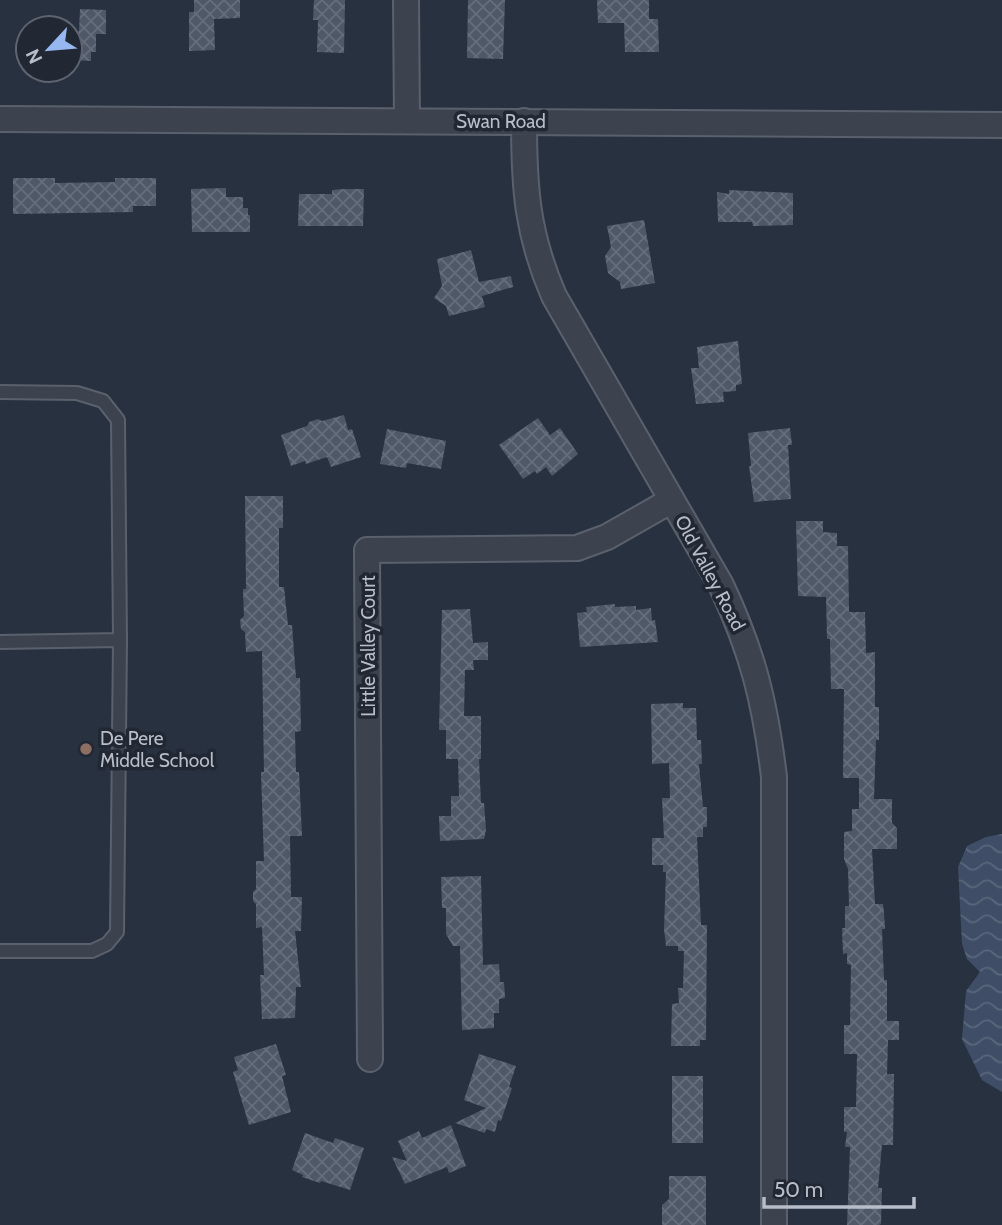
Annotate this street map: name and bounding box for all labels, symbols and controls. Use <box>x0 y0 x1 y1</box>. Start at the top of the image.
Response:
north arrow <box>14 14 84 84</box>
text: N <box>21 45 47 67</box>
street label: Swan Road <box>456 110 546 133</box>
street label: Old Valley Road <box>670 511 750 635</box>
street label: Little Valley Court <box>357 575 380 717</box>
place label: De Pere Middle School <box>100 727 215 772</box>
marker: De Pere Middle School <box>78 741 94 757</box>
scale bar <box>764 1166 914 1210</box>
text: 50 m <box>774 1177 823 1202</box>

